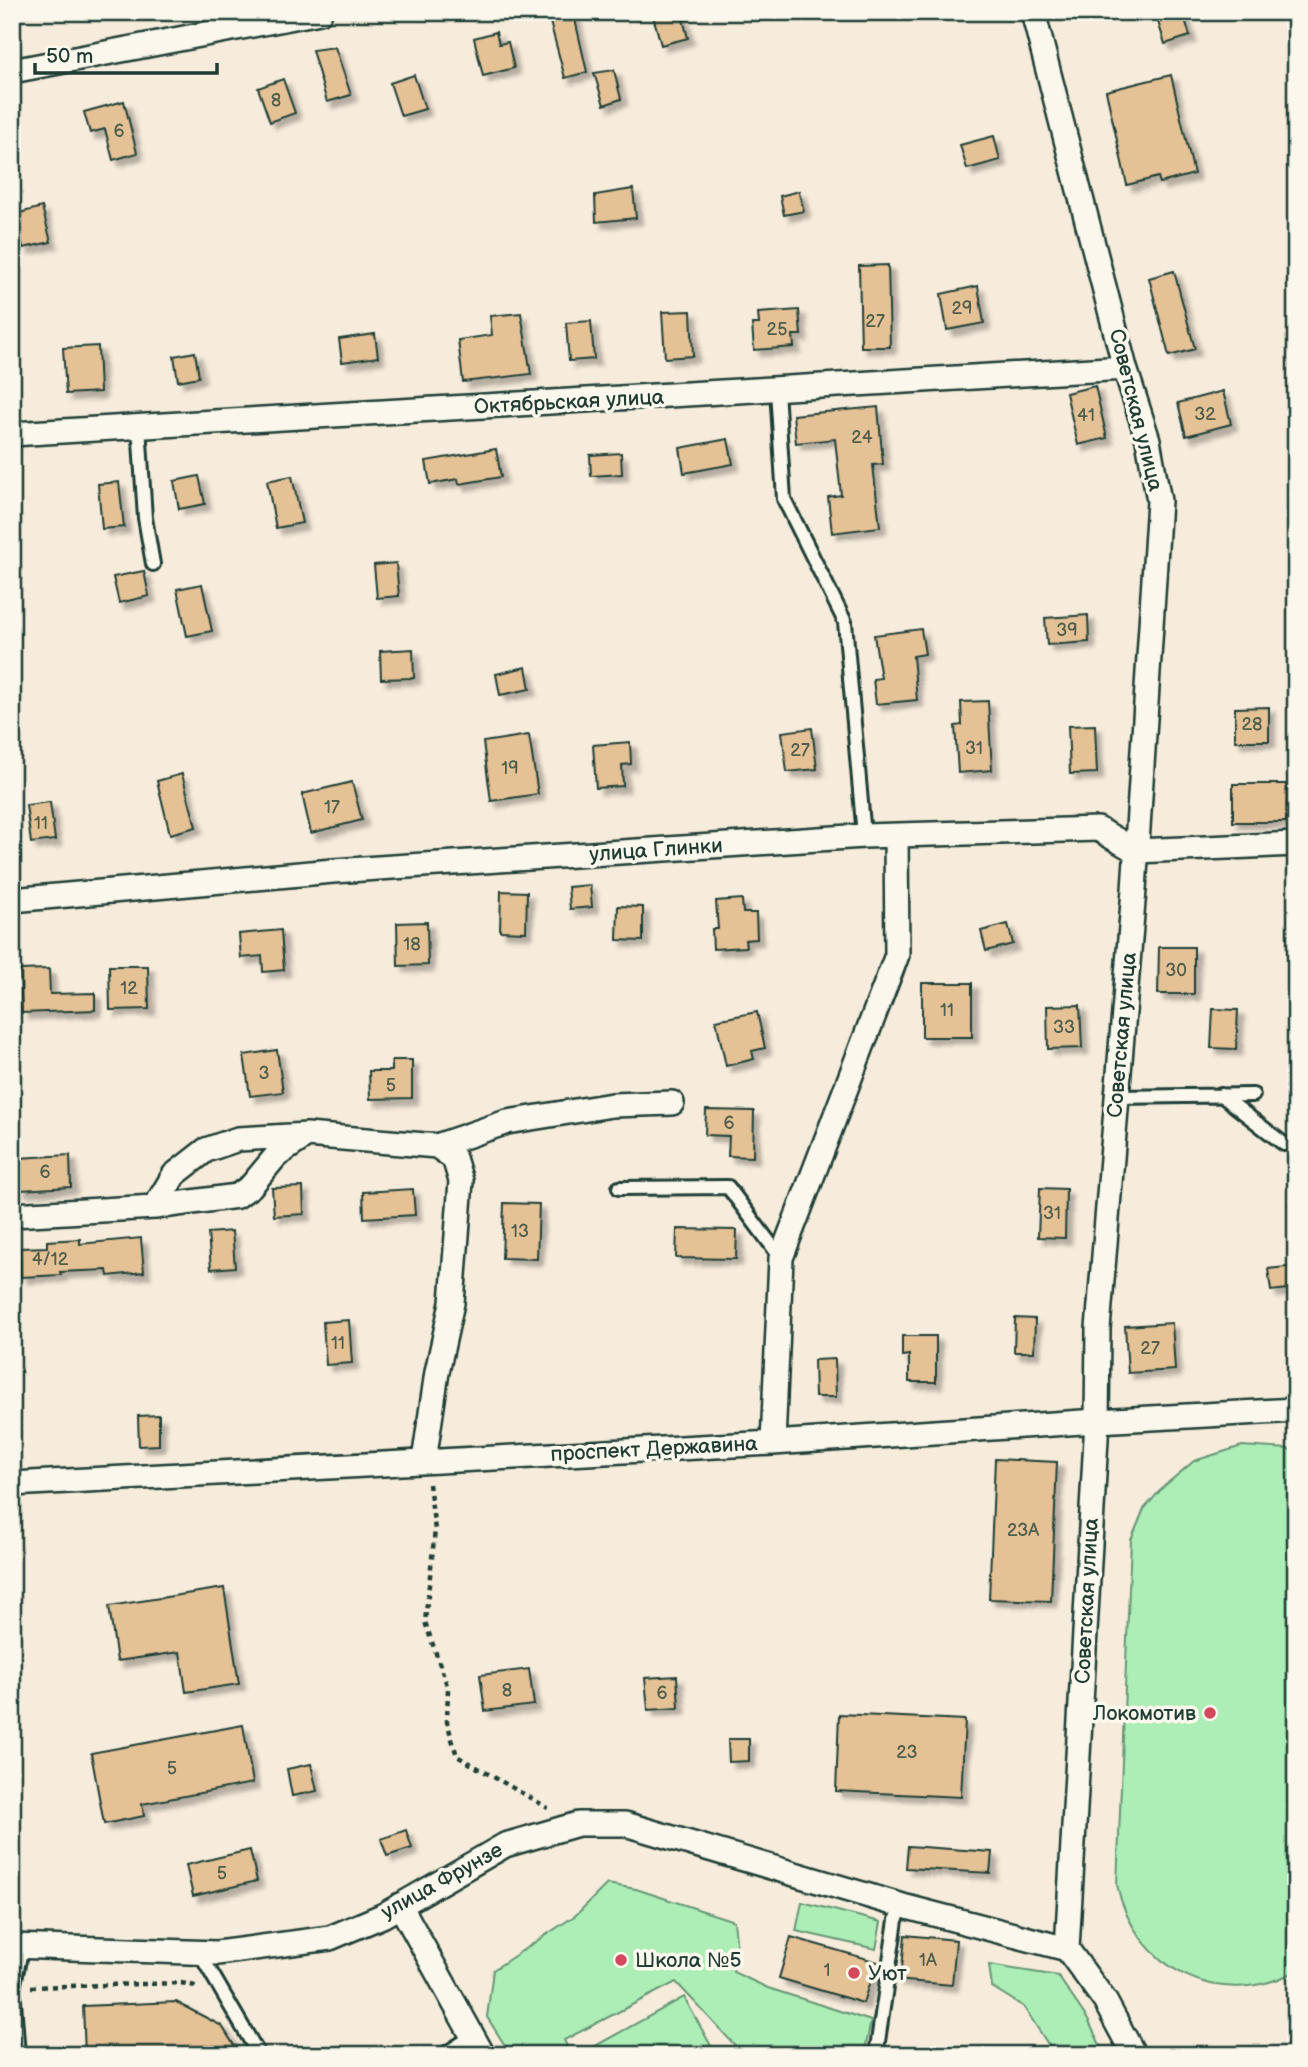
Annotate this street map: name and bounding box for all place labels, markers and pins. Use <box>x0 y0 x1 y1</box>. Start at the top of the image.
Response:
place label: Локомотив <box>1092 1701 1196 1726</box>
marker: Локомотив <box>1202 1705 1218 1721</box>
place label: Школа №5 <box>635 1948 741 1973</box>
marker: Школа №5 <box>613 1952 629 1968</box>
place label: Уют <box>868 1961 907 1986</box>
marker: Уют <box>846 1965 862 1981</box>

